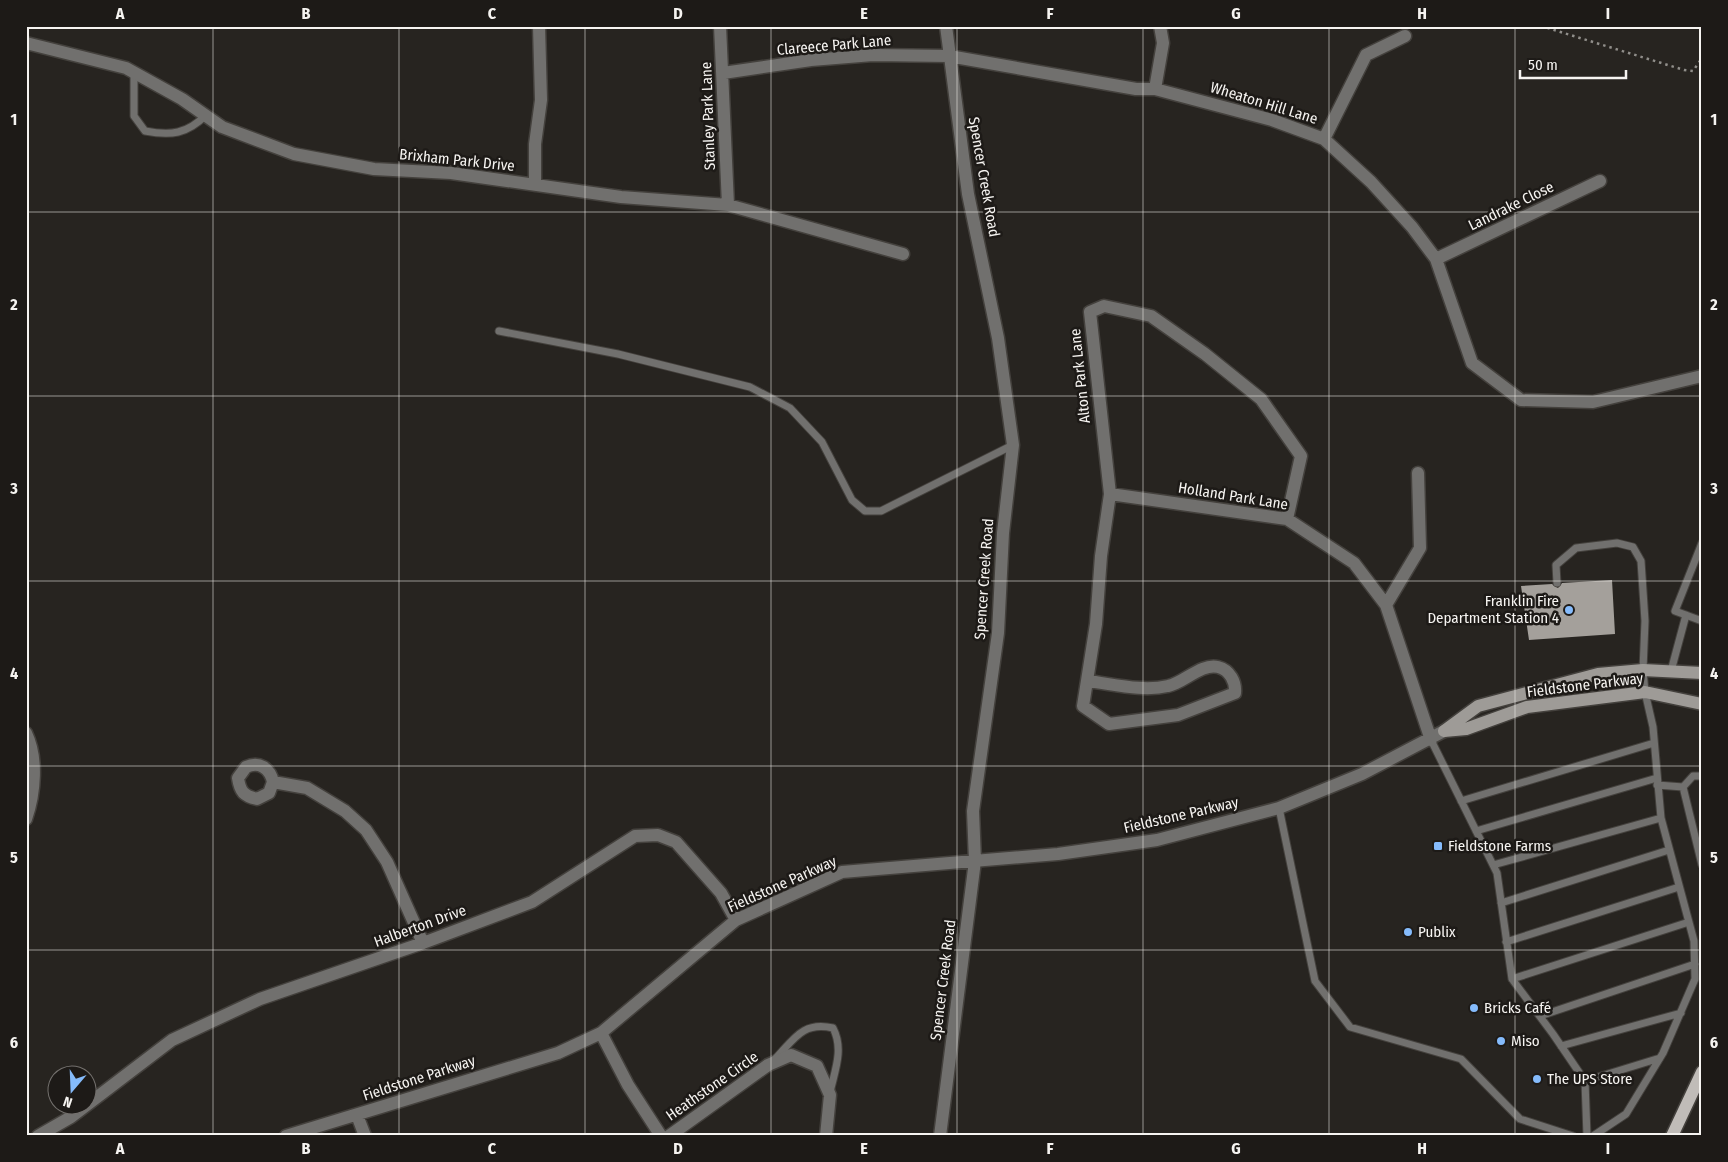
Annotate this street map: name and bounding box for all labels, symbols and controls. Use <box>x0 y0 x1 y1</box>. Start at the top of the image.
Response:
text: A <box>115 4 125 23</box>
text: B <box>302 4 311 23</box>
text: C <box>488 4 497 23</box>
text: D <box>673 4 683 23</box>
text: E <box>860 4 868 23</box>
text: F <box>1046 4 1054 23</box>
text: G <box>1231 4 1241 23</box>
text: H <box>1417 4 1427 23</box>
text: I <box>1606 4 1610 23</box>
street label: Clareece Park Lane <box>776 31 892 59</box>
scale bar <box>1520 48 1627 80</box>
text: 50 m <box>1528 56 1558 74</box>
street label: Stanley Park Lane <box>697 62 719 170</box>
street label: Wheaton Hill Lane <box>1208 78 1320 128</box>
text: 1 <box>11 110 17 129</box>
text: 1 <box>1711 110 1717 129</box>
street label: Spencer Creek Road <box>965 116 1003 238</box>
street label: Brixham Park Drive <box>398 145 516 175</box>
street label: Landrake Close <box>1465 178 1557 234</box>
text: 2 <box>9 295 18 314</box>
text: 2 <box>1709 295 1718 314</box>
street label: Alton Park Lane <box>1066 328 1094 424</box>
street label: Holland Park Lane <box>1177 478 1289 514</box>
text: 3 <box>9 479 18 498</box>
text: 3 <box>1709 479 1718 498</box>
street label: Spencer Creek Road <box>971 518 997 640</box>
place label: Franklin Fire Department Station 4 <box>1427 592 1559 627</box>
marker: Franklin Fire Department Station 4 <box>1563 604 1575 616</box>
text: 4 <box>10 664 18 683</box>
text: 4 <box>1710 664 1718 683</box>
street label: Fieldstone Parkway <box>1526 669 1645 701</box>
street label: Fieldstone Parkway <box>1122 793 1240 837</box>
place label: Fieldstone Farms <box>1448 837 1551 855</box>
marker: Fieldstone Farms <box>1432 840 1444 852</box>
text: 5 <box>10 848 18 867</box>
text: 5 <box>1710 848 1718 867</box>
street label: Fieldstone Parkway <box>725 852 839 916</box>
street label: Halberton Drive <box>372 901 468 951</box>
street label: Spencer Creek Road <box>927 919 959 1041</box>
place label: Publix <box>1418 923 1456 941</box>
marker: Publix <box>1402 926 1414 938</box>
place label: Bricks Café <box>1484 999 1551 1017</box>
marker: Bricks Café <box>1468 1002 1480 1014</box>
place label: Miso <box>1511 1032 1540 1050</box>
text: 6 <box>10 1033 18 1052</box>
text: 6 <box>1710 1033 1718 1052</box>
marker: Miso <box>1495 1035 1507 1047</box>
street label: Heathstone Circle <box>662 1048 762 1124</box>
street label: Fieldstone Parkway <box>361 1051 478 1105</box>
north arrow <box>48 1064 98 1114</box>
place label: The UPS Store <box>1547 1070 1632 1088</box>
marker: The UPS Store <box>1531 1073 1543 1085</box>
text: N <box>61 1092 75 1111</box>
text: A <box>115 1139 125 1158</box>
text: B <box>302 1139 311 1158</box>
text: C <box>488 1139 497 1158</box>
text: D <box>673 1139 683 1158</box>
text: E <box>860 1139 868 1158</box>
text: F <box>1046 1139 1054 1158</box>
text: G <box>1231 1139 1241 1158</box>
text: H <box>1417 1139 1427 1158</box>
text: I <box>1606 1139 1610 1158</box>

